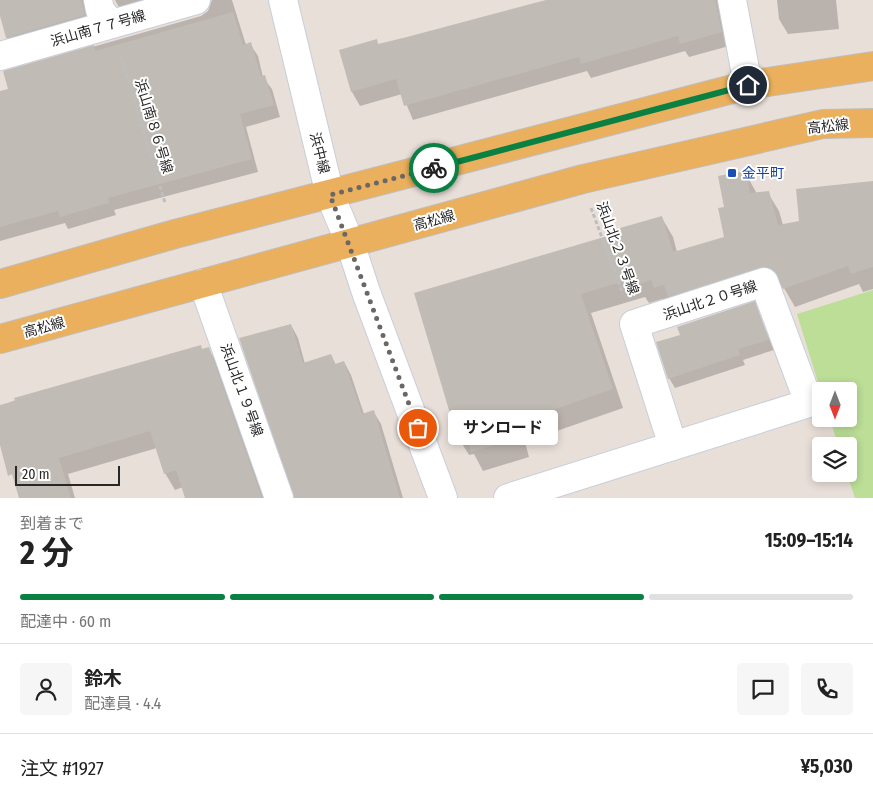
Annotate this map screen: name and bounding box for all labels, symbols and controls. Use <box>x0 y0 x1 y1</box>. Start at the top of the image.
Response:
street label: 浜山南７７号線 <box>49 7 148 50</box>
pin <box>727 64 769 106</box>
icon: home <box>734 71 762 99</box>
street label: 浜山南８６号線 <box>131 77 176 175</box>
street label: 高松線 <box>806 116 850 137</box>
street label: 浜中線 <box>306 131 333 176</box>
courier <box>409 143 459 193</box>
icon: bike <box>420 154 448 182</box>
place label: 金平町 <box>742 165 784 182</box>
marker: 金平町 <box>726 167 738 179</box>
street label: 浜山北２３号線 <box>593 199 642 297</box>
street label: 高松線 <box>412 207 457 234</box>
street label: 浜山北２０号線 <box>661 277 759 324</box>
street label: 高松線 <box>22 314 67 341</box>
street label: 浜山北１９号線 <box>217 341 266 439</box>
north arrow <box>812 382 858 428</box>
map controls <box>812 382 857 482</box>
pin <box>397 407 439 449</box>
callout: サンロード <box>448 410 558 446</box>
icon: bag <box>404 414 432 442</box>
text: サンロード <box>463 418 543 437</box>
button: layers <box>812 437 857 482</box>
scale bar <box>15 463 120 486</box>
text: 20 m <box>22 466 50 483</box>
text: 到着まで <box>20 514 84 533</box>
text: 15:09–15:14 <box>765 529 853 552</box>
text: 2 分 <box>20 534 73 572</box>
text: 配達中 · 60 m <box>20 612 111 631</box>
button: person <box>20 663 72 715</box>
button: chat <box>737 663 789 715</box>
button: phone <box>801 663 853 715</box>
text: 鈴木 <box>84 667 122 690</box>
text: 配達員 · 4.4 <box>84 694 161 713</box>
text: ¥5,030 <box>800 755 853 778</box>
text: 注文 #1927 <box>20 757 104 780</box>

